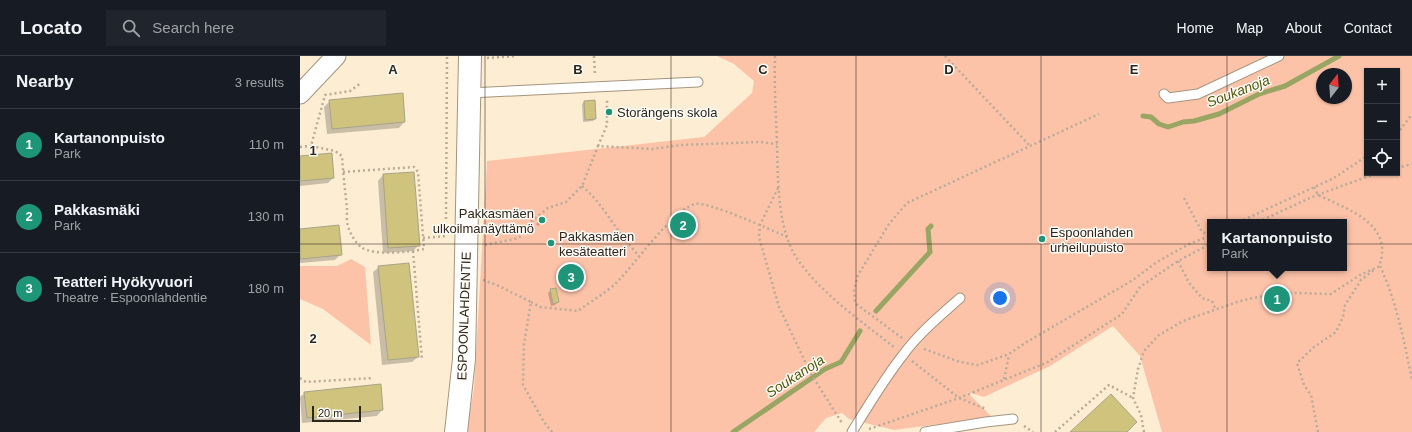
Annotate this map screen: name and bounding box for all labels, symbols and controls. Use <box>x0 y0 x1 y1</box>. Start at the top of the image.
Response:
search box <box>106 10 386 46</box>
text: Locato <box>20 17 82 38</box>
icon: search <box>120 17 142 39</box>
text: Search here <box>152 19 234 36</box>
text: Home <box>1177 20 1214 36</box>
text: Map <box>1236 20 1263 36</box>
text: About <box>1285 20 1322 36</box>
text: Contact <box>1344 20 1392 36</box>
text: A <box>388 62 398 77</box>
text: B <box>573 62 583 77</box>
text: C <box>758 62 768 77</box>
text: D <box>944 62 954 77</box>
text: E <box>1130 62 1139 77</box>
north arrow <box>1316 68 1352 104</box>
map controls <box>1364 68 1400 176</box>
button: + <box>1364 68 1400 104</box>
text: Nearby <box>16 72 74 91</box>
water label: Soukanoja <box>1204 72 1272 110</box>
text: 3 results <box>235 75 284 90</box>
button: − <box>1364 104 1400 140</box>
place label: Storängens skola <box>617 105 718 120</box>
marker: Storängens skola <box>604 107 614 117</box>
text: Kartanonpuisto <box>54 129 165 146</box>
text: 1 <box>25 137 33 152</box>
text: 110 m <box>249 137 284 152</box>
button: locate <box>1364 140 1400 176</box>
text: 1 <box>309 143 317 158</box>
text: Park <box>54 146 81 161</box>
text: Pakkasmäki <box>54 201 140 218</box>
place label: Pakkasmäen ulkoilmanäyttämö <box>433 206 534 236</box>
text: 2 <box>25 209 33 224</box>
text: 130 m <box>248 209 284 224</box>
pin: 2 <box>670 210 696 240</box>
marker: Pakkasmäen ulkoilmanäyttämö <box>537 215 547 225</box>
text: Park <box>54 218 81 233</box>
popup <box>1207 219 1347 271</box>
place label: Espoonlahden urheilupuisto <box>1050 225 1133 255</box>
place label: Pakkasmäen kesäteatteri <box>559 229 634 259</box>
text: Kartanonpuisto <box>1222 229 1332 246</box>
marker: Espoonlahden urheilupuisto <box>1037 234 1047 244</box>
marker: Pakkasmäen kesäteatteri <box>546 238 556 248</box>
text: Park <box>1222 246 1248 261</box>
street label: ESPOONLAHDENTIE <box>454 251 474 381</box>
pin: 3 <box>558 262 584 292</box>
text: Teatteri Hyökyvuori <box>54 273 193 290</box>
text: 3 <box>25 281 33 296</box>
text: 180 m <box>248 281 284 296</box>
pin: 1 <box>1264 284 1290 314</box>
your location <box>990 288 1010 308</box>
text: Theatre · Espoonlahdentie <box>54 290 207 305</box>
text: 2 <box>309 331 317 346</box>
water label: Soukanoja <box>763 351 827 401</box>
scale bar <box>312 404 361 423</box>
text: 20 m <box>318 407 342 419</box>

